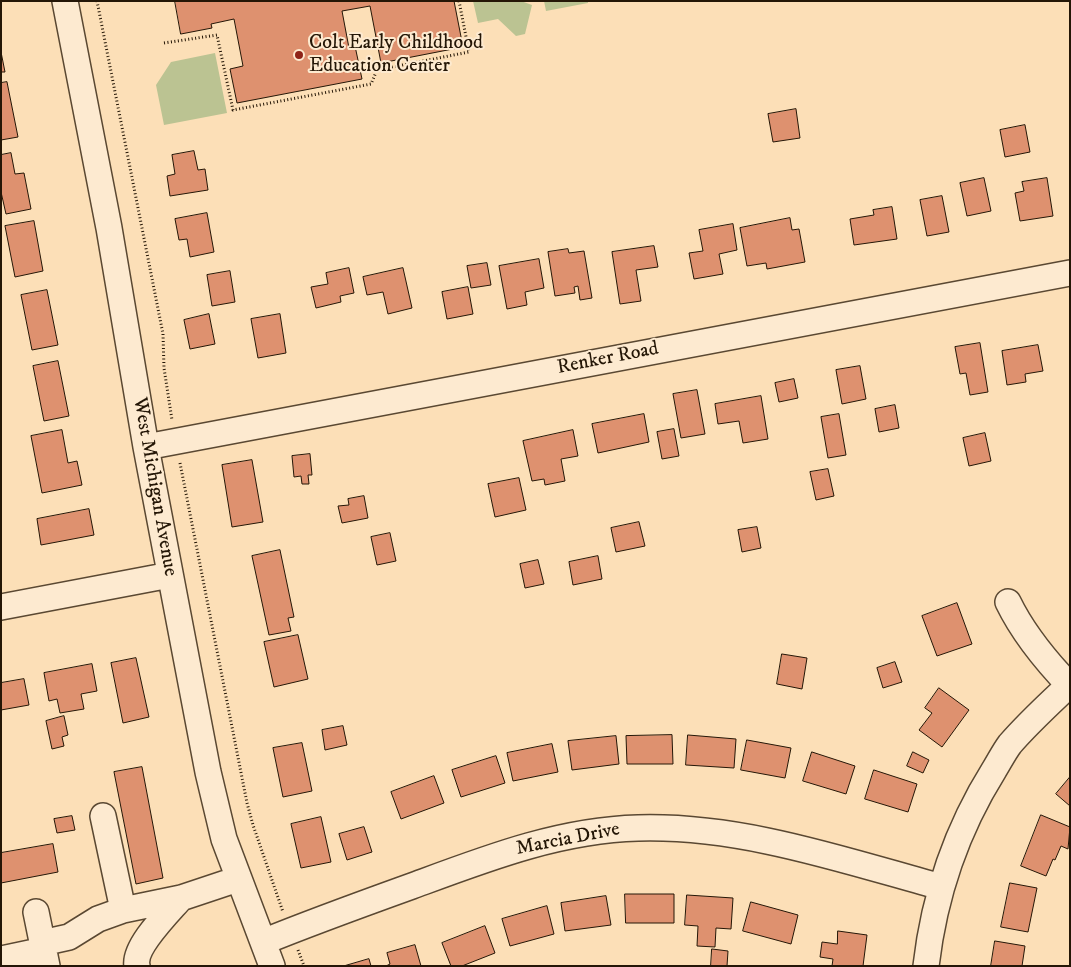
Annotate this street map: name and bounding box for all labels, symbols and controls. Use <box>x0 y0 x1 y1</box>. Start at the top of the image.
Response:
place label: Colt Early Childhood Education Center <box>309 32 483 79</box>
marker: Colt Early Childhood Education Center <box>293 49 305 61</box>
street label: Renker Road <box>555 337 661 381</box>
street label: West Michigan Avenue <box>126 396 182 578</box>
street label: Marcia Drive <box>514 818 622 862</box>

